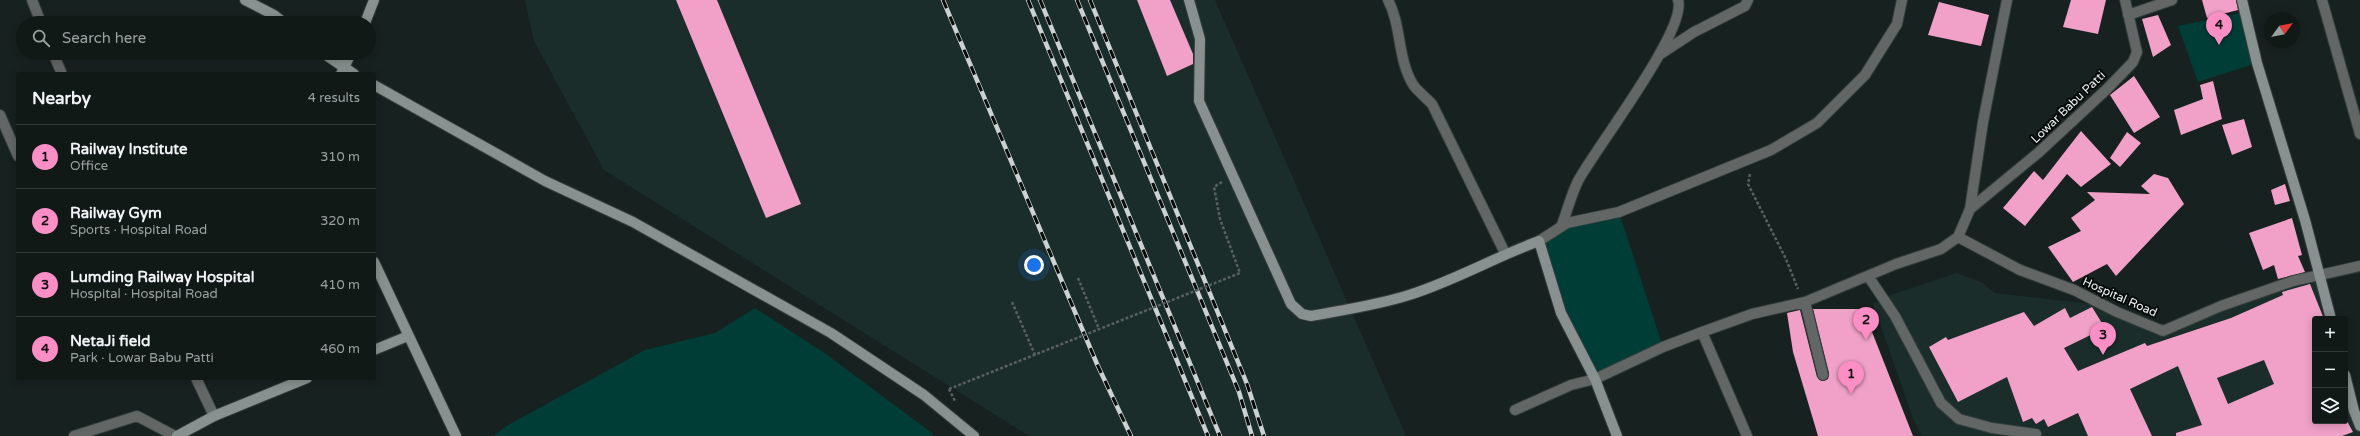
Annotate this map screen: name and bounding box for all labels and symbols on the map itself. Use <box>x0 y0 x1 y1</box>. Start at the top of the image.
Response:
pin: 4 <box>2206 12 2232 45</box>
north arrow <box>2264 12 2300 48</box>
street label: Lowar Babu Patti <box>2028 68 2108 146</box>
your location <box>1024 255 1044 275</box>
street label: Hospital Road <box>2081 274 2159 320</box>
pin: 2 <box>1853 307 1879 340</box>
pin: 3 <box>2090 322 2116 355</box>
pin: 1 <box>1838 361 1864 394</box>

